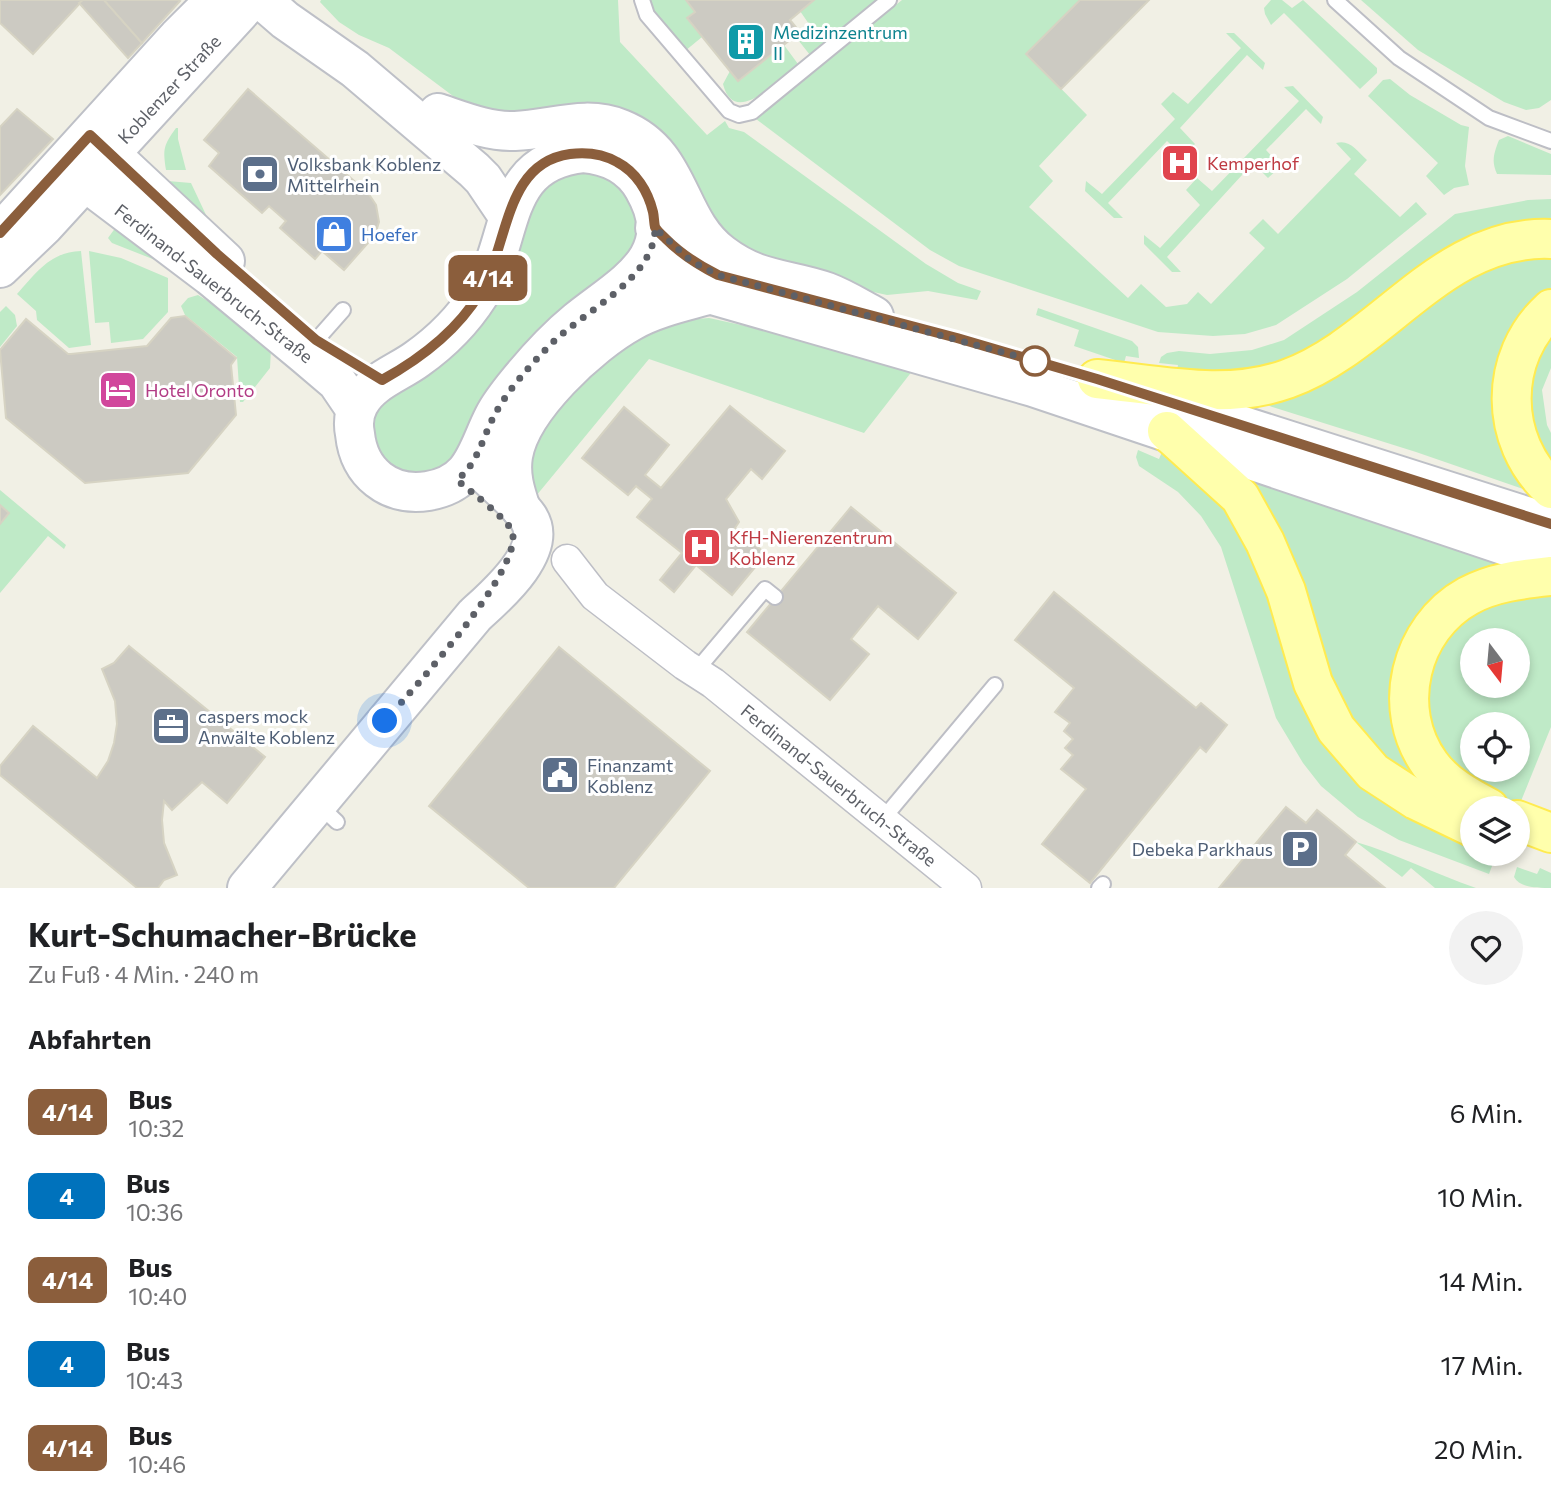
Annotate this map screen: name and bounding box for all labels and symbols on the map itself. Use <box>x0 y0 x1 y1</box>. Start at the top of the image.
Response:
building icon: Medizinzentrum II <box>725 21 767 63</box>
place label: Medizinzentrum II <box>773 21 908 64</box>
street label: Koblenzer Straße <box>113 30 225 148</box>
hospital icon: Kemperhof <box>1159 142 1201 184</box>
place label: Kemperhof <box>1207 152 1300 174</box>
bank icon: Volksbank Koblenz Mittelrhein <box>239 153 281 195</box>
place label: Volksbank Koblenz Mittelrhein <box>287 153 441 196</box>
street label: Ferdinand-Sauerbruch-Straße <box>111 199 317 367</box>
shop icon: Hoefer <box>313 213 355 255</box>
place label: Hoefer <box>361 223 418 245</box>
line badge: 4/14 <box>439 255 537 301</box>
unlabelled marker <box>1020 346 1050 376</box>
hotel icon: Hotel Oronto <box>97 369 139 411</box>
place label: Hotel Oronto <box>145 379 255 401</box>
hospital icon: KfH-Nierenzentrum Koblenz <box>681 526 723 568</box>
place label: KfH-Nierenzentrum Koblenz <box>729 526 893 569</box>
north arrow <box>1460 628 1530 698</box>
street label: Ferdinand-Sauerbruch-Straße <box>737 699 941 871</box>
your location <box>367 703 402 738</box>
office icon: caspers mock Anwälte Koblenz <box>150 705 192 747</box>
place label: caspers mock Anwälte Koblenz <box>198 705 335 748</box>
public building icon: Finanzamt Koblenz <box>539 754 581 796</box>
place label: Finanzamt Koblenz <box>587 754 673 797</box>
parking icon: Debeka Parkhaus <box>1279 828 1321 870</box>
place label: Debeka Parkhaus <box>1132 838 1273 860</box>

